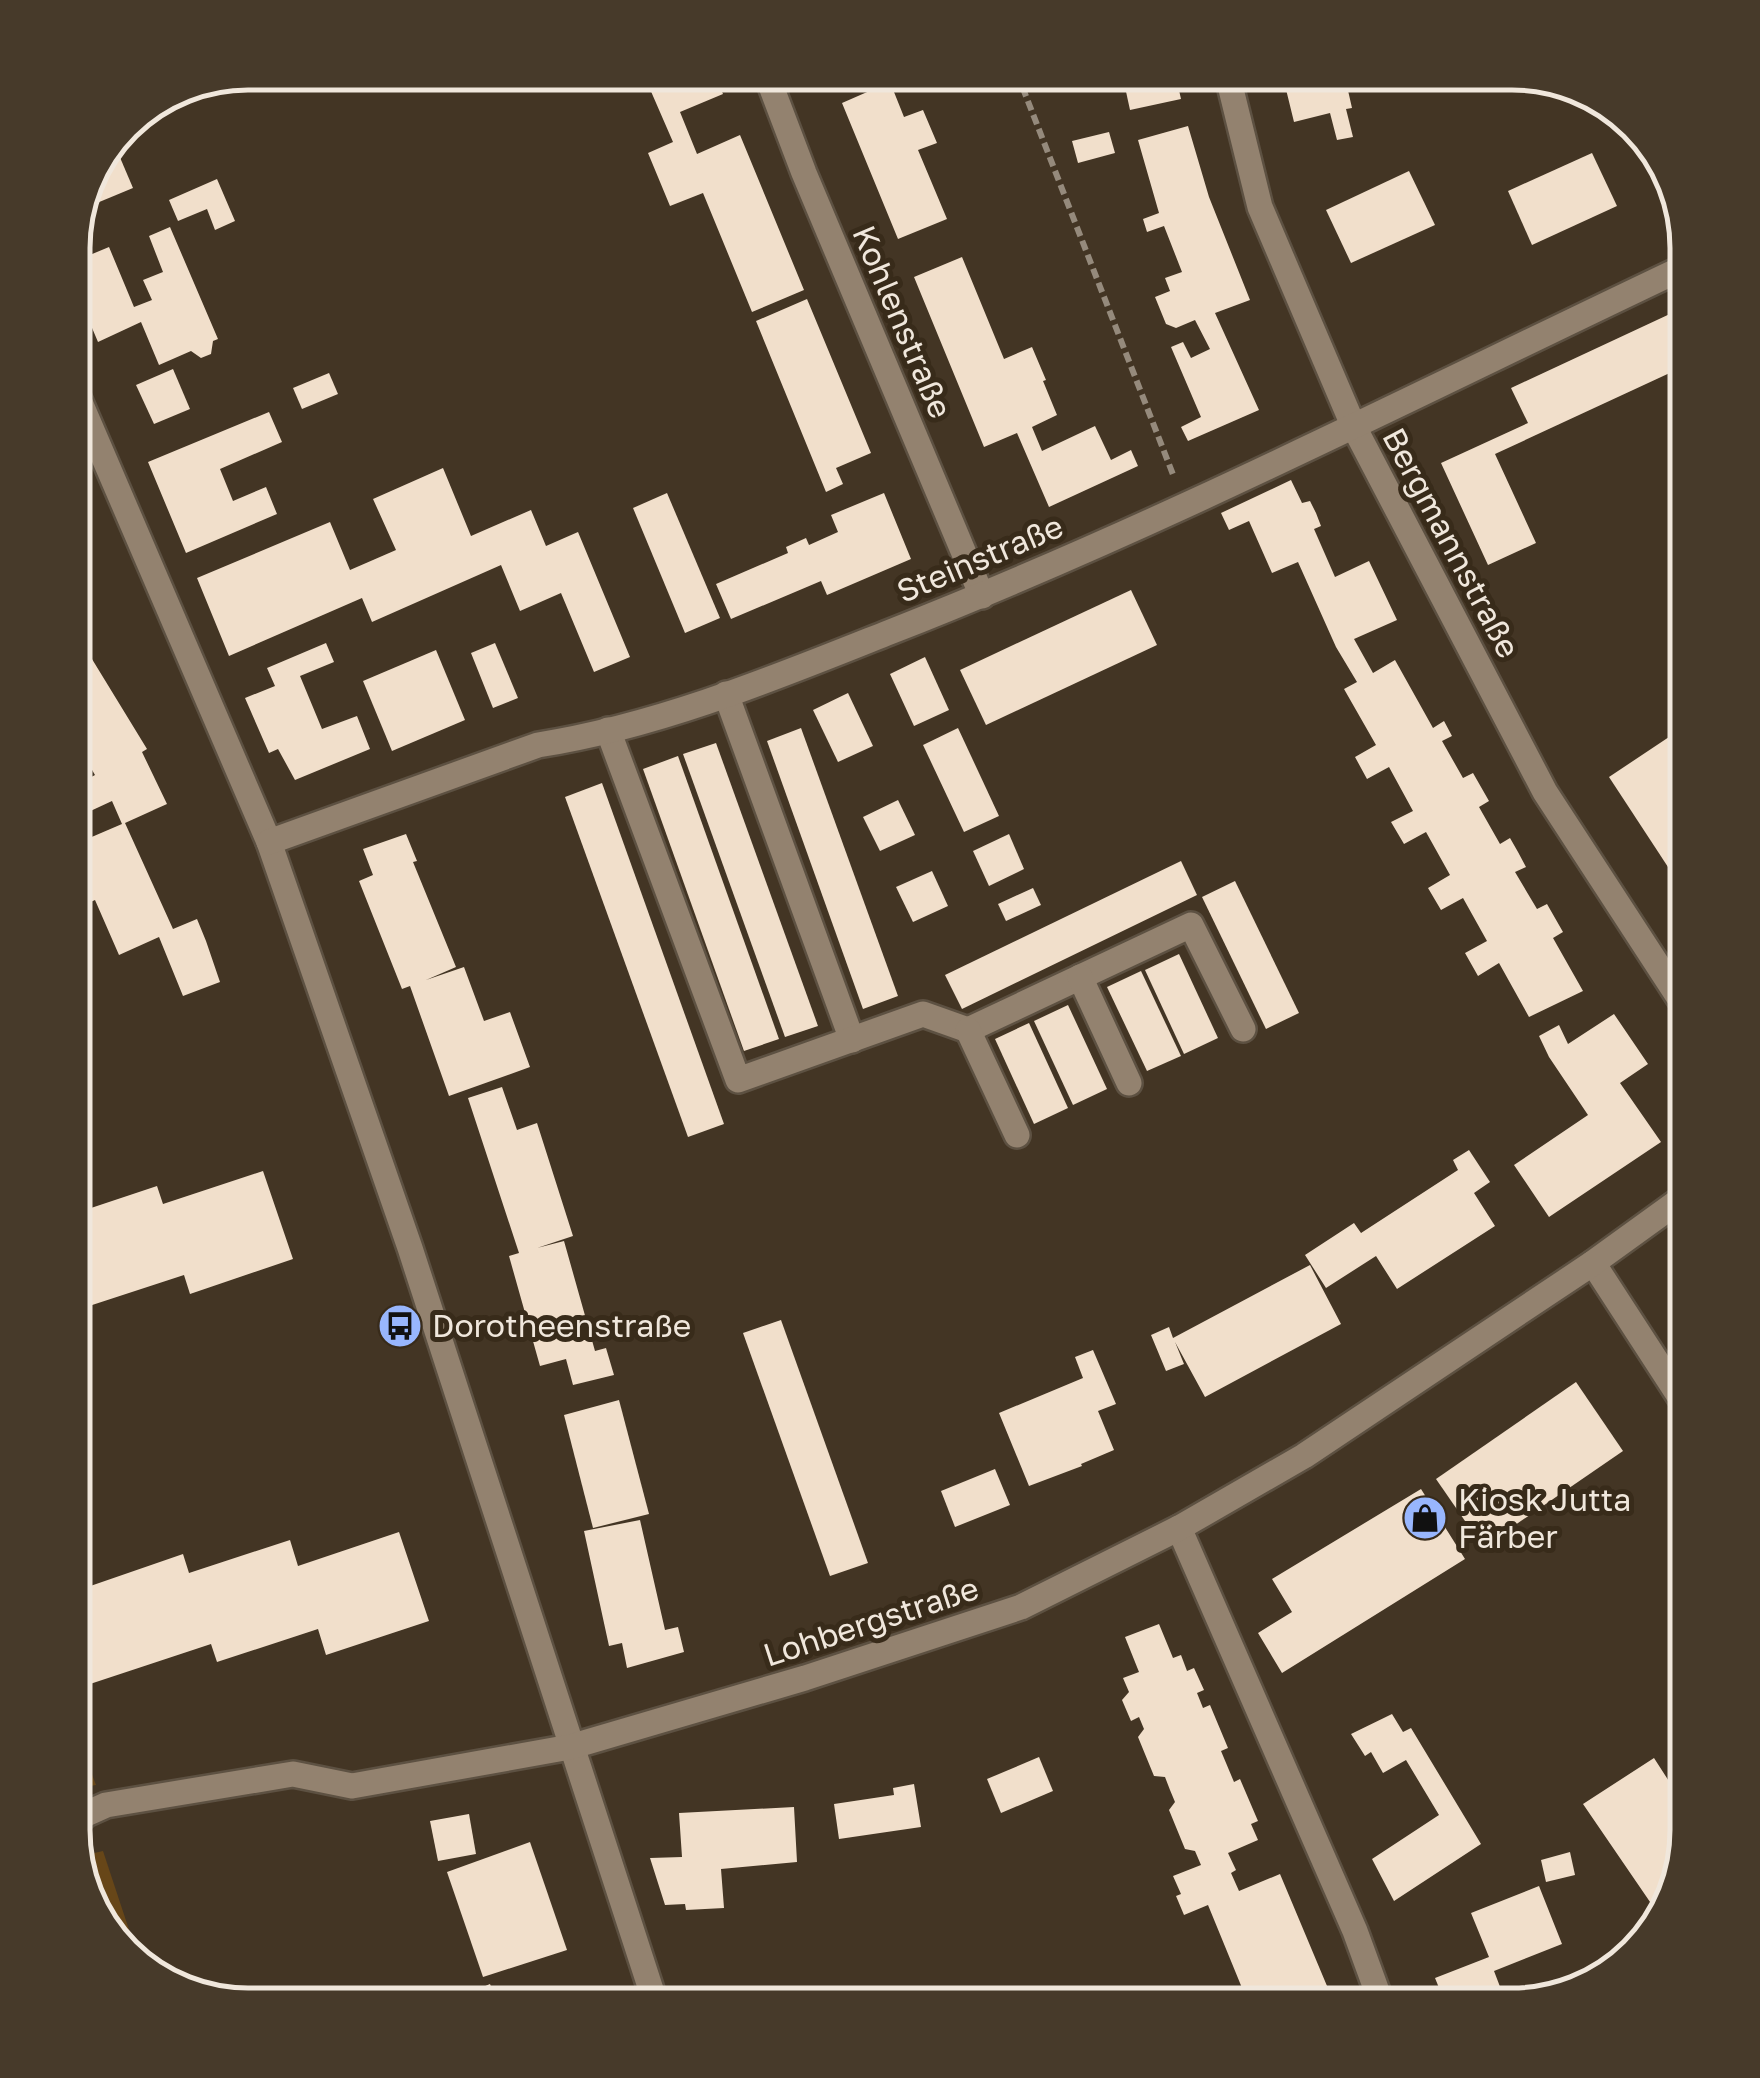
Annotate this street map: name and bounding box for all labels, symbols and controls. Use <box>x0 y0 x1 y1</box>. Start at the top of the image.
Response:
street label: Kohlenstraße <box>845 220 961 424</box>
street label: Bergmannstraße <box>1375 421 1528 664</box>
street label: Steinstraße <box>891 506 1068 610</box>
bus stop icon: Dorotheenstraße <box>377 1303 423 1349</box>
place label: Dorotheenstraße <box>432 1306 691 1344</box>
place label: Kiosk Jutta Färber <box>1458 1480 1631 1555</box>
shop icon: Kiosk Jutta Färber <box>1402 1495 1448 1541</box>
street label: Lohbergstraße <box>758 1568 983 1674</box>

